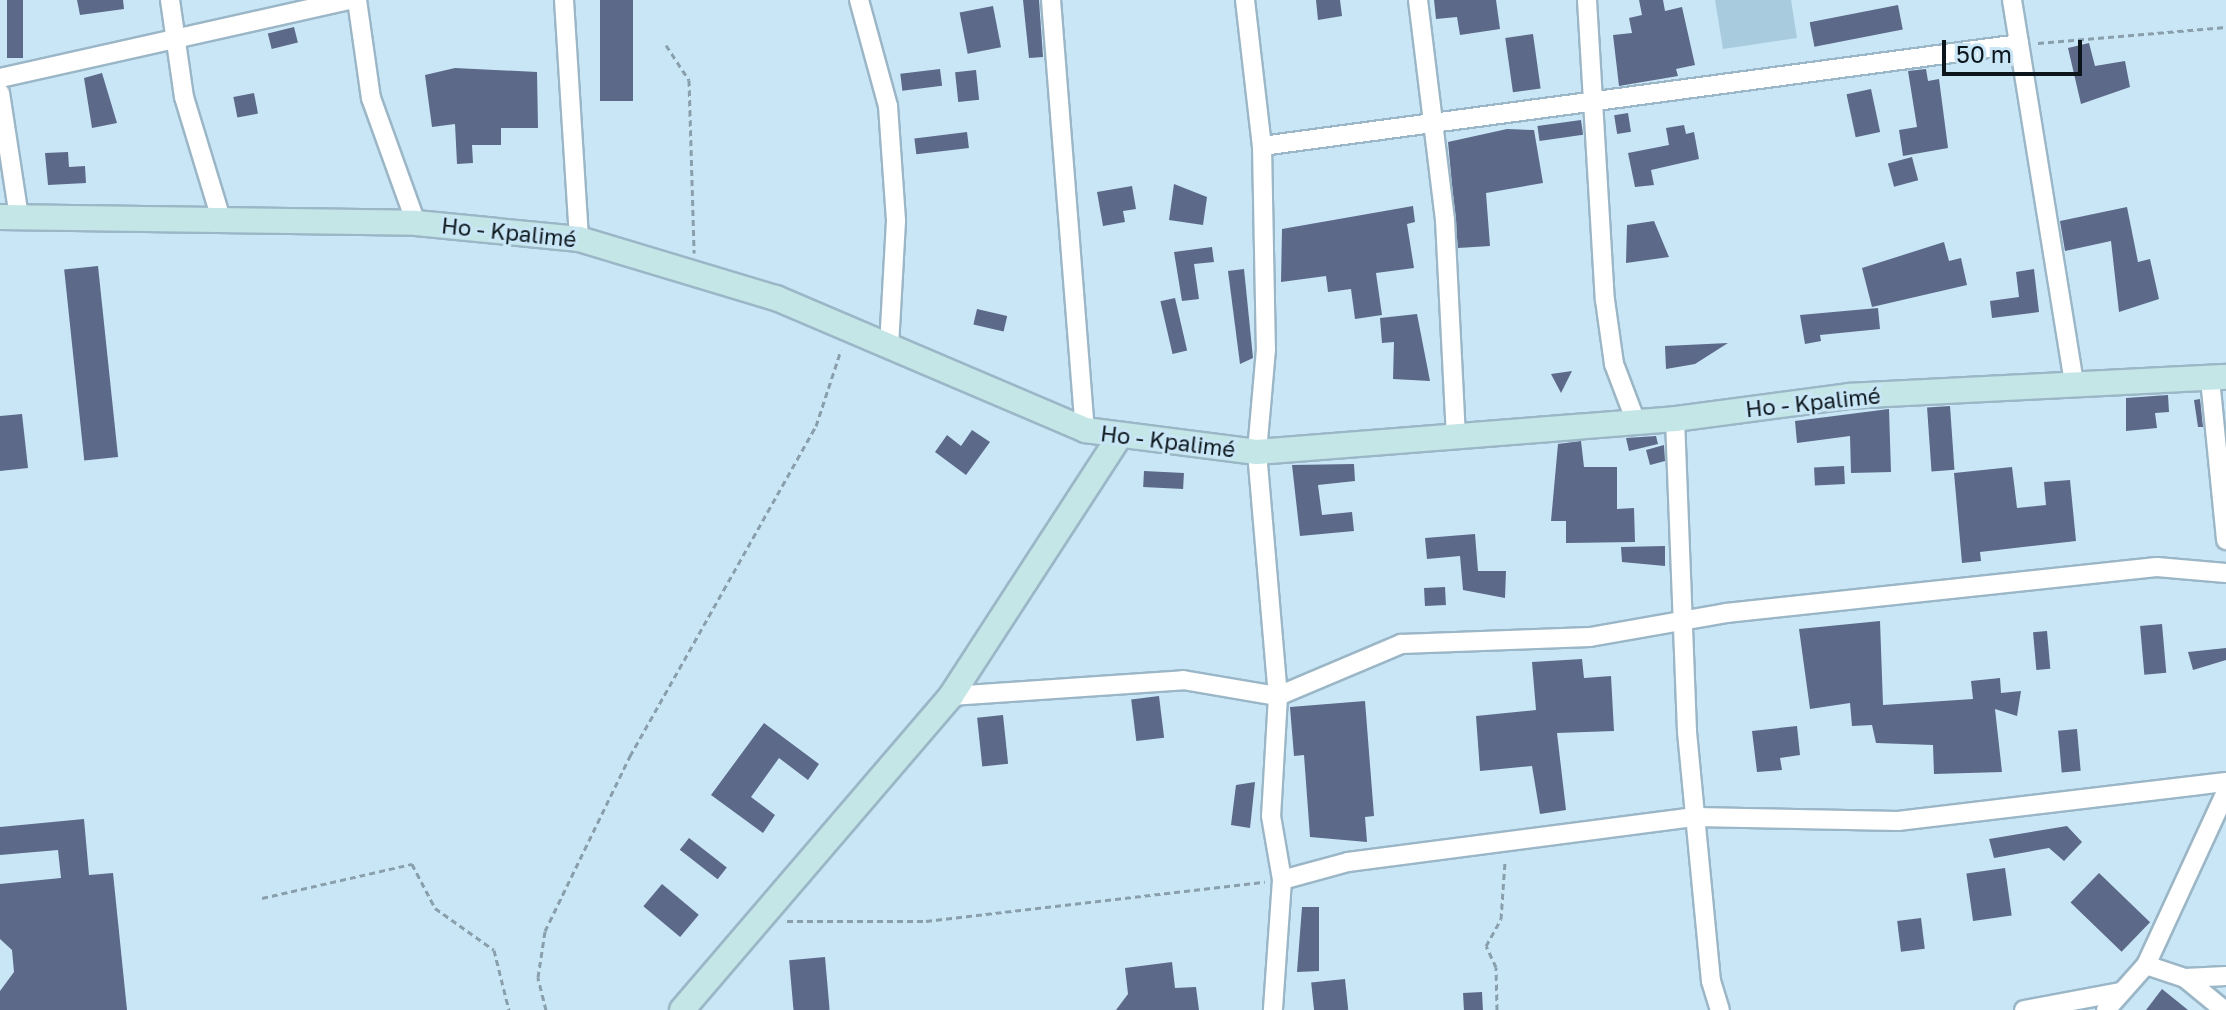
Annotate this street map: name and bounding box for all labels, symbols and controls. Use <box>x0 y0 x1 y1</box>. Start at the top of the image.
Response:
scale bar <box>1946 24 2086 74</box>
text: 50 m <box>1956 39 2012 68</box>
street label: Ho - Kpalimé <box>440 212 578 252</box>
street label: Ho - Kpalimé <box>1744 382 1882 422</box>
street label: Ho - Kpalimé <box>1099 420 1237 462</box>

